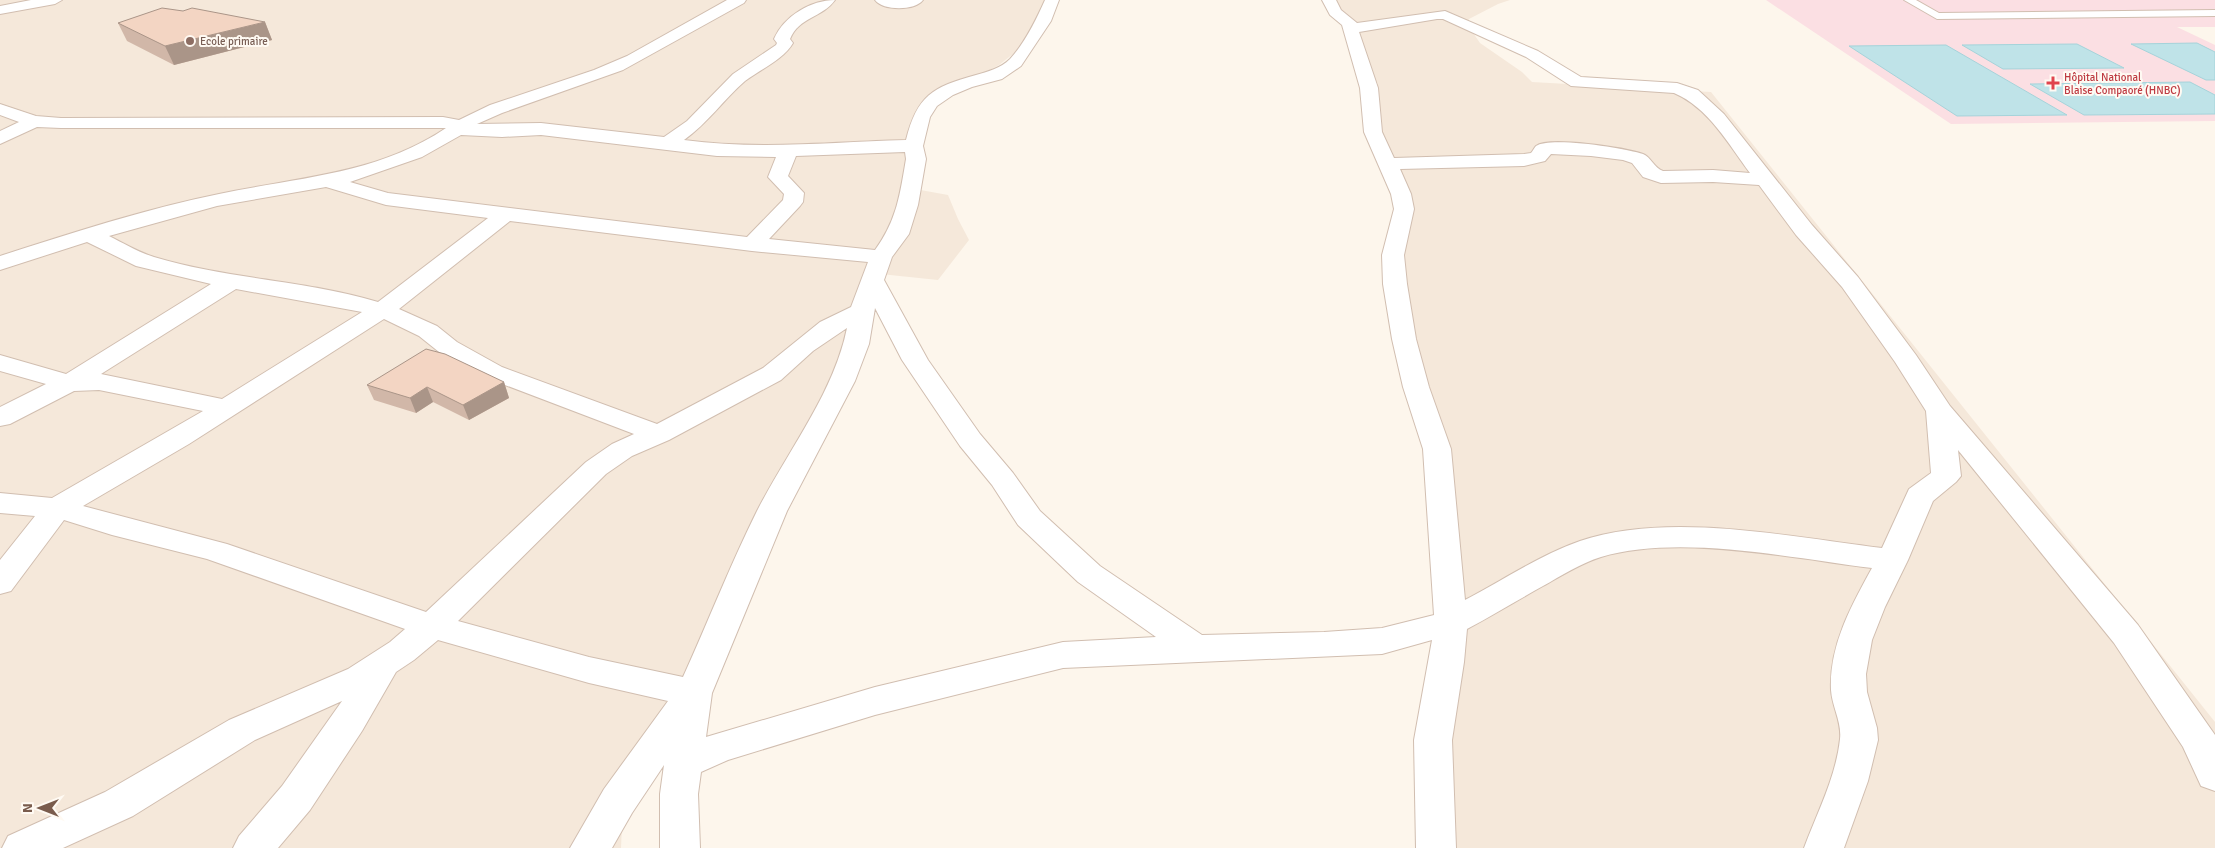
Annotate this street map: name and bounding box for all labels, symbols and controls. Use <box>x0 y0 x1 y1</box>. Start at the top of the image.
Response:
marker: Ecole primaire <box>184 35 196 47</box>
place label: Ecole primaire <box>200 35 268 48</box>
place label: Hôpital National Blaise Compaoré (HNBC) <box>2064 71 2181 97</box>
marker: Hôpital National Blaise Compaoré (HNBC) <box>2046 76 2060 90</box>
north arrow <box>15 783 65 833</box>
text: N <box>19 803 36 813</box>

